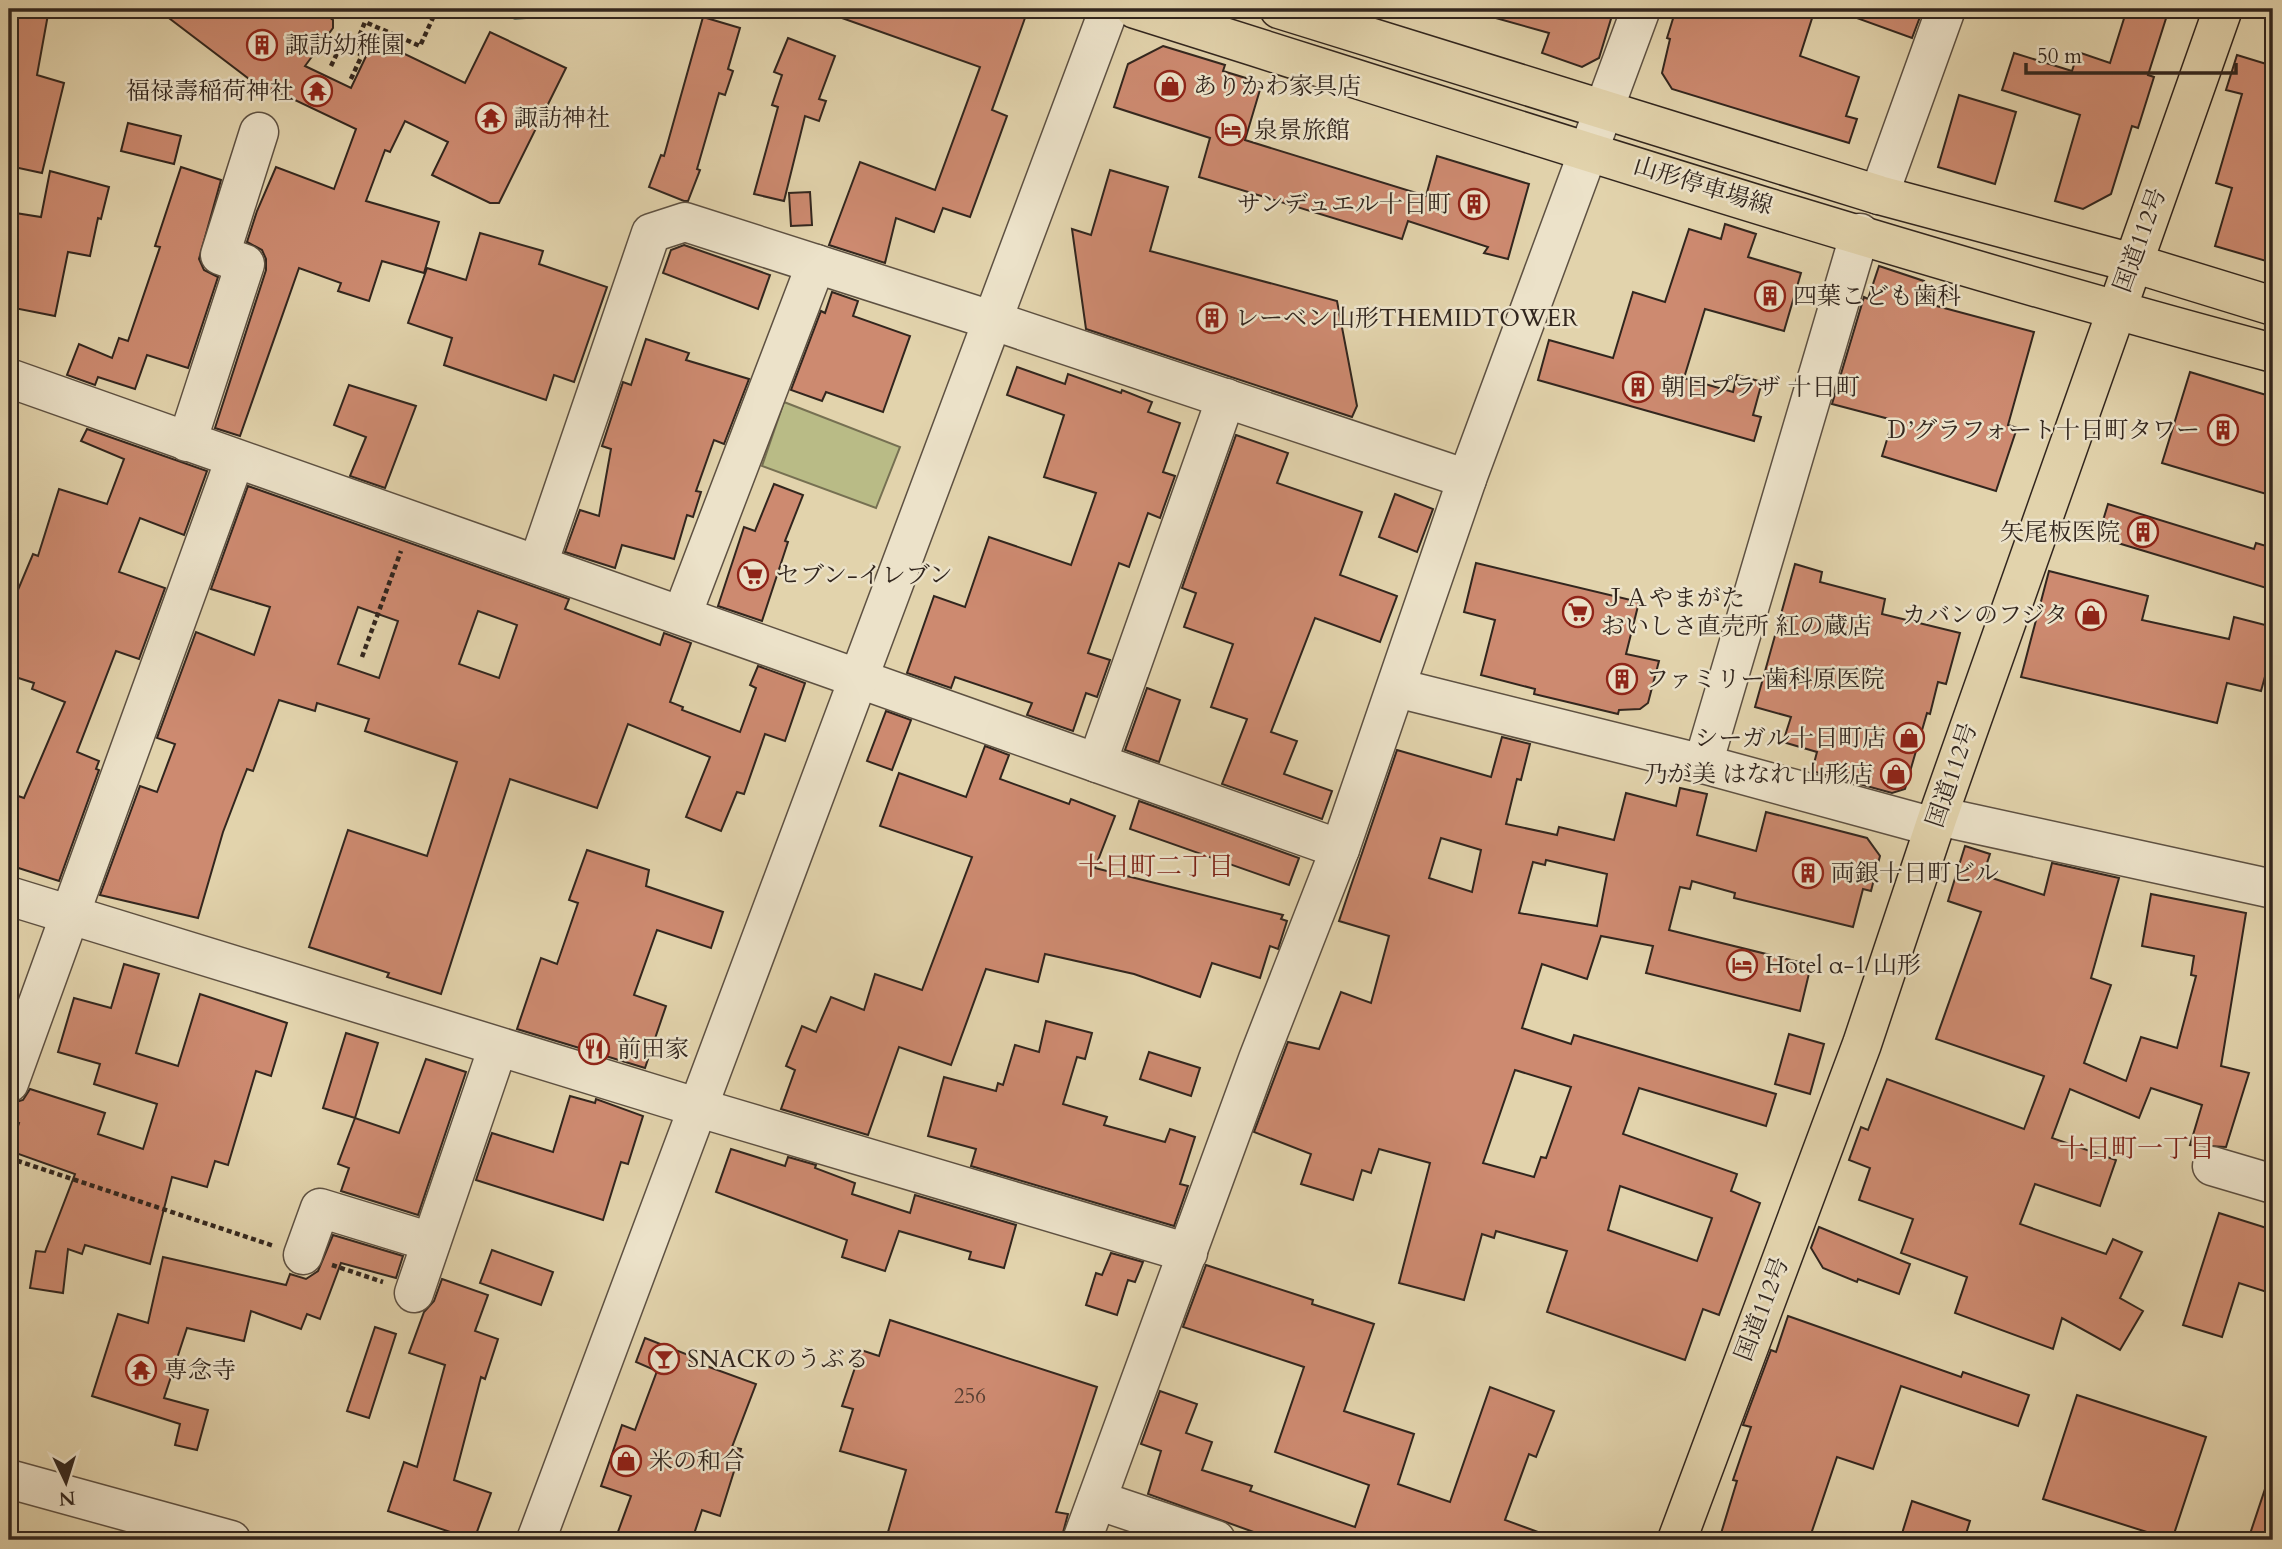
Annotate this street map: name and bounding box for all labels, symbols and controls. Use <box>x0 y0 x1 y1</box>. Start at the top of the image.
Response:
building icon: 諏訪幼稚園 <box>245 28 279 62</box>
place label: 諏訪幼稚園 <box>285 29 405 62</box>
scale bar <box>2026 32 2236 76</box>
text: 50 m <box>2037 42 2082 71</box>
shop icon: ありかわ家具店 <box>1153 69 1187 103</box>
place label: ありかわ家具店 <box>1193 70 1361 103</box>
temple icon: 福禄壽稲荷神社 <box>300 74 334 108</box>
place label: 福禄壽稲荷神社 <box>126 75 294 108</box>
temple icon: 諏訪神社 <box>474 101 508 135</box>
place label: 諏訪神社 <box>514 102 610 135</box>
hotel icon: 泉景旅館 <box>1214 113 1248 147</box>
place label: 泉景旅館 <box>1254 114 1350 147</box>
street label: 山形停車場線 <box>1629 149 1777 223</box>
street label: 国道112号 <box>2106 183 2174 297</box>
building icon: サンデュエル十日町 <box>1457 187 1491 221</box>
place label: サンデュエル十日町 <box>1237 188 1451 221</box>
building icon: 四葉こども歯科 <box>1753 279 1787 313</box>
place label: 四葉こども歯科 <box>1793 280 1961 313</box>
building icon: レーベン山形THEMIDTOWER <box>1195 301 1229 335</box>
place label: レーベン山形THEMIDTOWER <box>1235 302 1578 335</box>
building icon: 朝日プラザ 十日町 <box>1621 370 1655 404</box>
place label: 朝日プラザ 十日町 <box>1661 371 1859 404</box>
building icon: Ｄ’グラフォート十日町タワー <box>2206 413 2240 447</box>
place label: Ｄ’グラフォート十日町タワー <box>1884 414 2200 447</box>
building icon: 矢尾板医院 <box>2126 515 2160 549</box>
place label: 矢尾板医院 <box>2000 516 2120 549</box>
supermarket icon: セブン-イレブン <box>736 558 770 592</box>
place label: セブン-イレブン <box>776 559 953 592</box>
place label: ＪＡやまがた おいしさ直売所 紅の蔵店 <box>1601 582 1871 643</box>
supermarket icon: ＪＡやまがた おいしさ直売所 紅の蔵店 <box>1561 595 1595 629</box>
shop icon: カバンのフジタ <box>2074 598 2108 632</box>
place label: カバンのフジタ <box>1902 599 2068 632</box>
building icon: ファミリー歯科原医院 <box>1605 662 1639 696</box>
place label: ファミリー歯科原医院 <box>1645 663 1885 696</box>
street label: 国道112号 <box>1919 718 1985 832</box>
shop icon: シーガル十日町店 <box>1892 721 1926 755</box>
place label: シーガル十日町店 <box>1694 722 1886 755</box>
shop icon: 乃が美 はなれ 山形店 <box>1879 757 1913 791</box>
place label: 乃が美 はなれ 山形店 <box>1644 758 1873 791</box>
district label: 十日町二丁目 <box>1078 849 1234 884</box>
building icon: 両銀十日町ビル <box>1791 856 1825 890</box>
place label: 両銀十日町ビル <box>1831 857 1999 890</box>
hotel icon: Hotel α-1 山形 <box>1725 948 1759 982</box>
place label: Hotel α-1 山形 <box>1765 949 1921 982</box>
restaurant icon: 前田家 <box>577 1032 611 1066</box>
place label: 前田家 <box>617 1033 689 1066</box>
district label: 十日町一丁目 <box>2059 1131 2215 1166</box>
street label: 国道112号 <box>1727 1252 1797 1366</box>
bar icon: SNACKのうぶる <box>647 1342 681 1376</box>
place label: SNACKのうぶる <box>687 1343 869 1376</box>
temple icon: 専念寺 <box>124 1353 158 1387</box>
place label: 専念寺 <box>164 1354 236 1387</box>
house number: 256 <box>954 1382 986 1411</box>
shop icon: 米の和合 <box>609 1444 643 1478</box>
place label: 米の和合 <box>649 1445 745 1478</box>
north arrow <box>32 1448 102 1518</box>
text: N <box>57 1484 76 1512</box>

